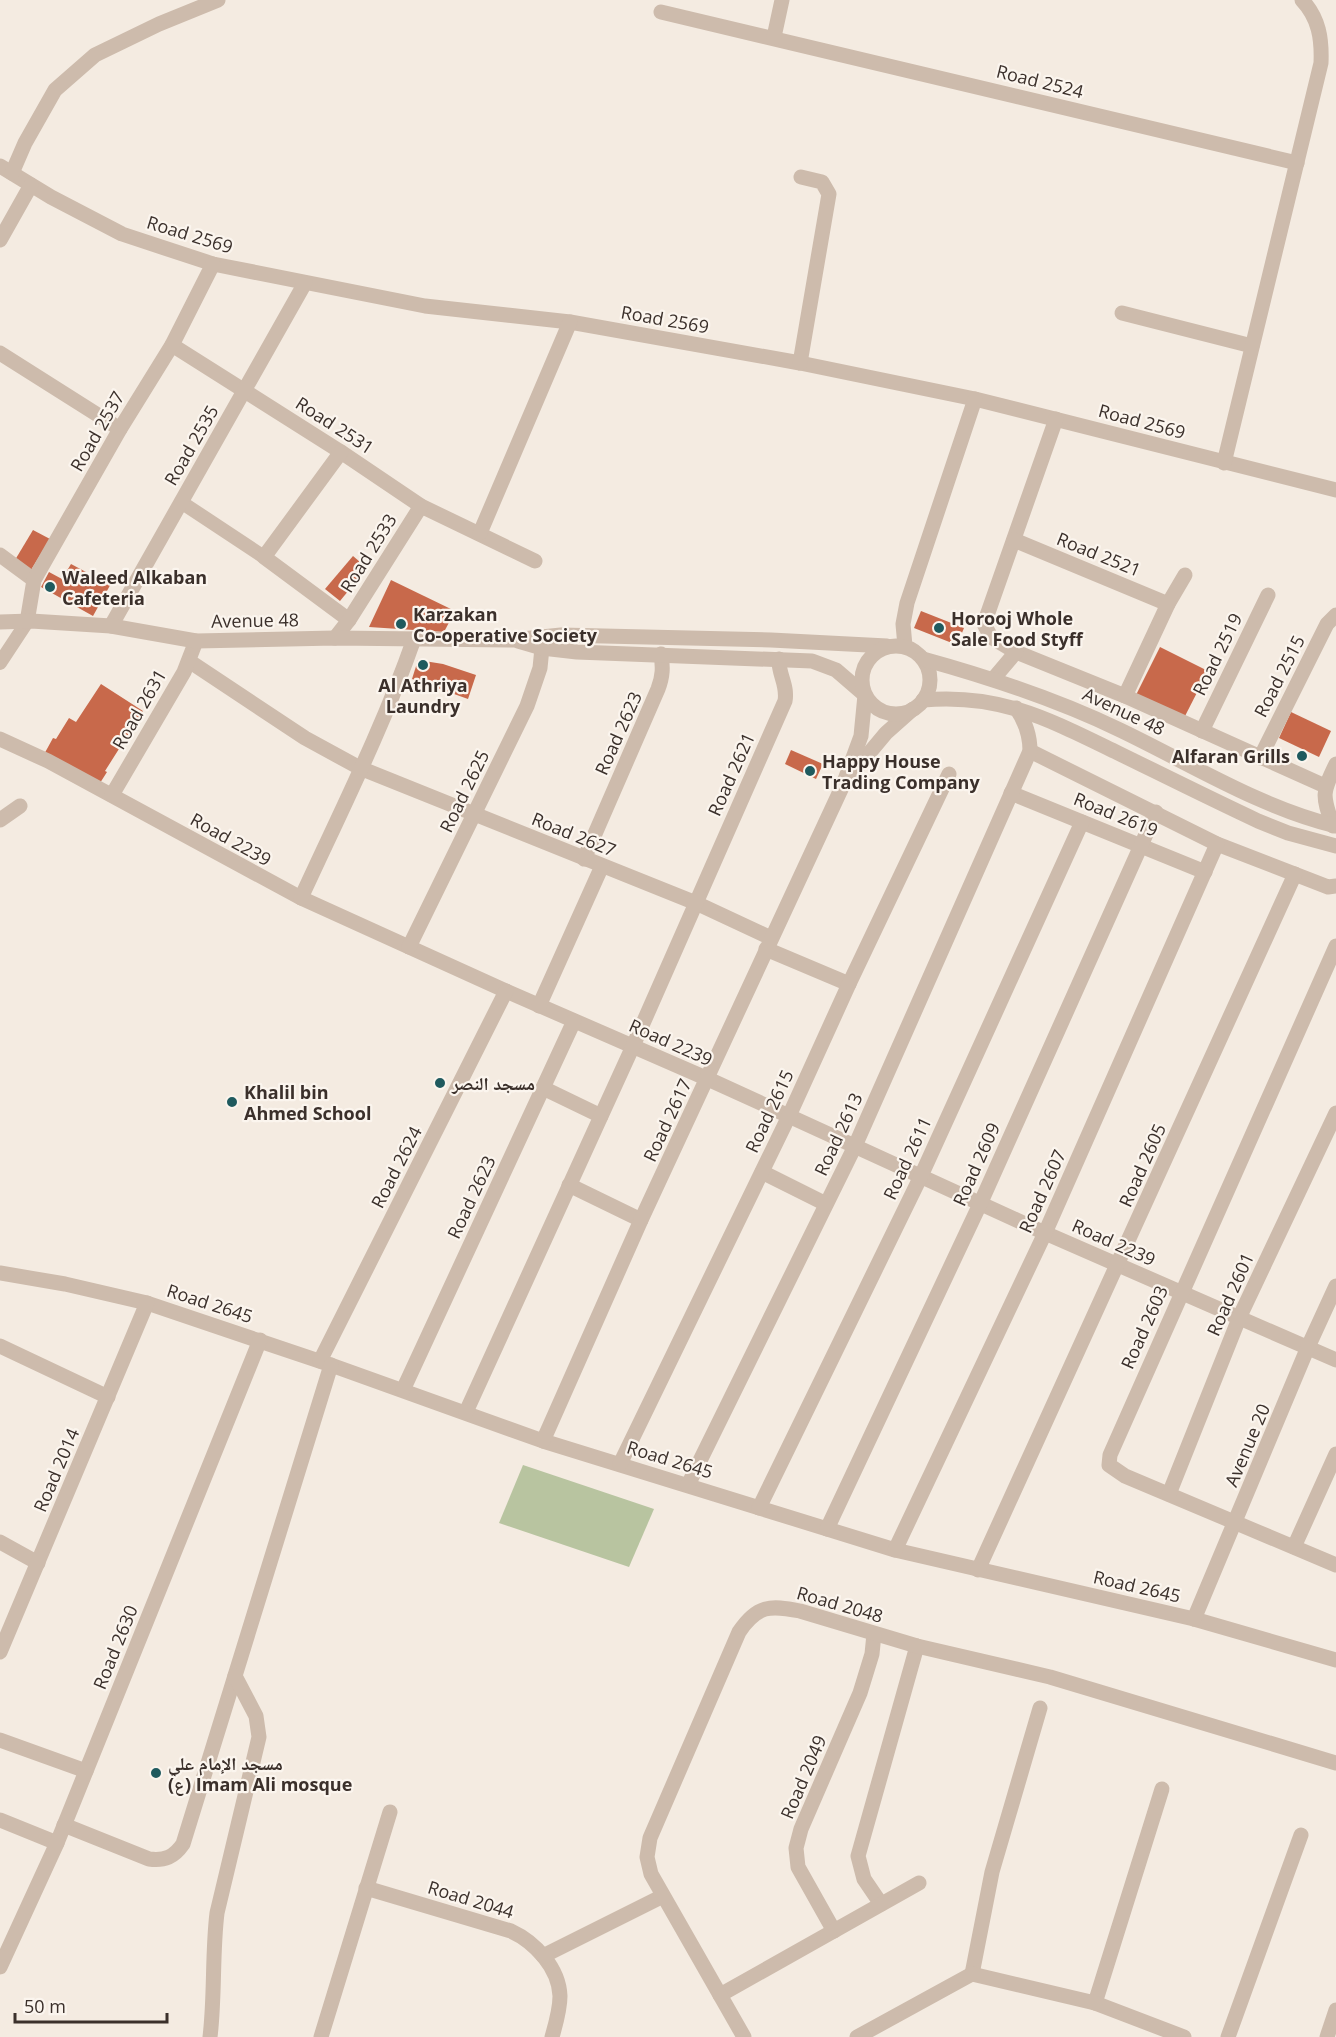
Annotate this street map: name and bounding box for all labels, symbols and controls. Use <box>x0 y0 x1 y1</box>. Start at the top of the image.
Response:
street label: Road 2524 <box>994 59 1086 103</box>
street label: Road 2569 <box>144 210 236 258</box>
street label: Road 2569 <box>619 299 711 339</box>
street label: Road 2537 <box>64 387 130 475</box>
street label: Road 2531 <box>291 391 379 459</box>
street label: Road 2569 <box>1096 398 1188 444</box>
street label: Road 2535 <box>158 401 224 489</box>
street label: Road 2533 <box>334 509 402 597</box>
street label: Road 2521 <box>1053 526 1145 582</box>
place label: Waleed Alkaban Cafeteria <box>62 565 207 610</box>
marker: Waleed Alkaban Cafeteria <box>43 580 57 594</box>
place label: Karzakan Co-operative Society <box>413 602 598 647</box>
place label: Horooj Whole Sale Food Styff <box>951 606 1084 651</box>
street label: Avenue 48 <box>211 607 299 633</box>
street label: Road 2519 <box>1187 609 1247 699</box>
marker: Karzakan Co-operative Society <box>394 617 408 631</box>
marker: Horooj Whole Sale Food Styff <box>932 621 946 635</box>
street label: Road 2515 <box>1248 631 1310 721</box>
marker: Al Athriya Laundry <box>416 658 430 672</box>
street label: Road 2631 <box>106 665 172 753</box>
place label: Al Athriya Laundry <box>378 673 468 718</box>
street label: Avenue 48 <box>1079 682 1169 740</box>
street label: Road 2623 <box>589 688 647 778</box>
street label: Road 2621 <box>702 729 760 819</box>
place label: Alfaran Grills <box>1172 744 1290 768</box>
street label: Road 2625 <box>434 746 494 836</box>
place label: Happy House Trading Company <box>822 749 980 794</box>
marker: Alfaran Grills <box>1295 749 1309 763</box>
marker: Happy House Trading Company <box>803 764 817 778</box>
street label: Road 2619 <box>1070 786 1162 842</box>
street label: Road 2627 <box>528 806 620 862</box>
street label: Road 2239 <box>186 807 276 871</box>
street label: Road 2239 <box>626 1013 716 1071</box>
street label: Road 2615 <box>739 1066 799 1156</box>
place label: مسجد النصر <box>451 1071 535 1095</box>
street label: Road 2617 <box>637 1075 697 1165</box>
marker: مسجد النصر <box>433 1076 447 1090</box>
place label: Khalil bin Ahmed School <box>244 1080 371 1125</box>
street label: Road 2613 <box>808 1089 868 1179</box>
marker: Khalil bin Ahmed School <box>225 1095 239 1109</box>
street label: Road 2611 <box>877 1113 937 1203</box>
street label: Road 2609 <box>947 1119 1005 1209</box>
street label: Road 2605 <box>1113 1120 1171 1210</box>
street label: Road 2624 <box>365 1122 427 1212</box>
street label: Road 2607 <box>1013 1146 1071 1236</box>
street label: Road 2623 <box>441 1152 501 1242</box>
street label: Road 2239 <box>1069 1213 1159 1271</box>
street label: Road 2601 <box>1201 1249 1259 1339</box>
street label: Road 2645 <box>164 1278 256 1328</box>
street label: Road 2603 <box>1115 1282 1173 1372</box>
street label: Avenue 20 <box>1219 1400 1275 1490</box>
street label: Road 2014 <box>28 1424 84 1516</box>
street label: Road 2645 <box>624 1435 716 1483</box>
street label: Road 2645 <box>1091 1564 1183 1608</box>
street label: Road 2048 <box>794 1580 886 1628</box>
street label: Road 2630 <box>87 1601 143 1693</box>
street label: Road 2049 <box>775 1731 831 1823</box>
place label: مسجد الإمام علي (ع) Imam Ali mosque <box>168 1751 352 1796</box>
marker: مسجد الإمام علي (ع) Imam Ali mosque <box>149 1766 163 1780</box>
street label: Road 2044 <box>425 1875 517 1923</box>
scale bar <box>15 1986 166 2024</box>
text: 50 m <box>24 1994 66 2018</box>

